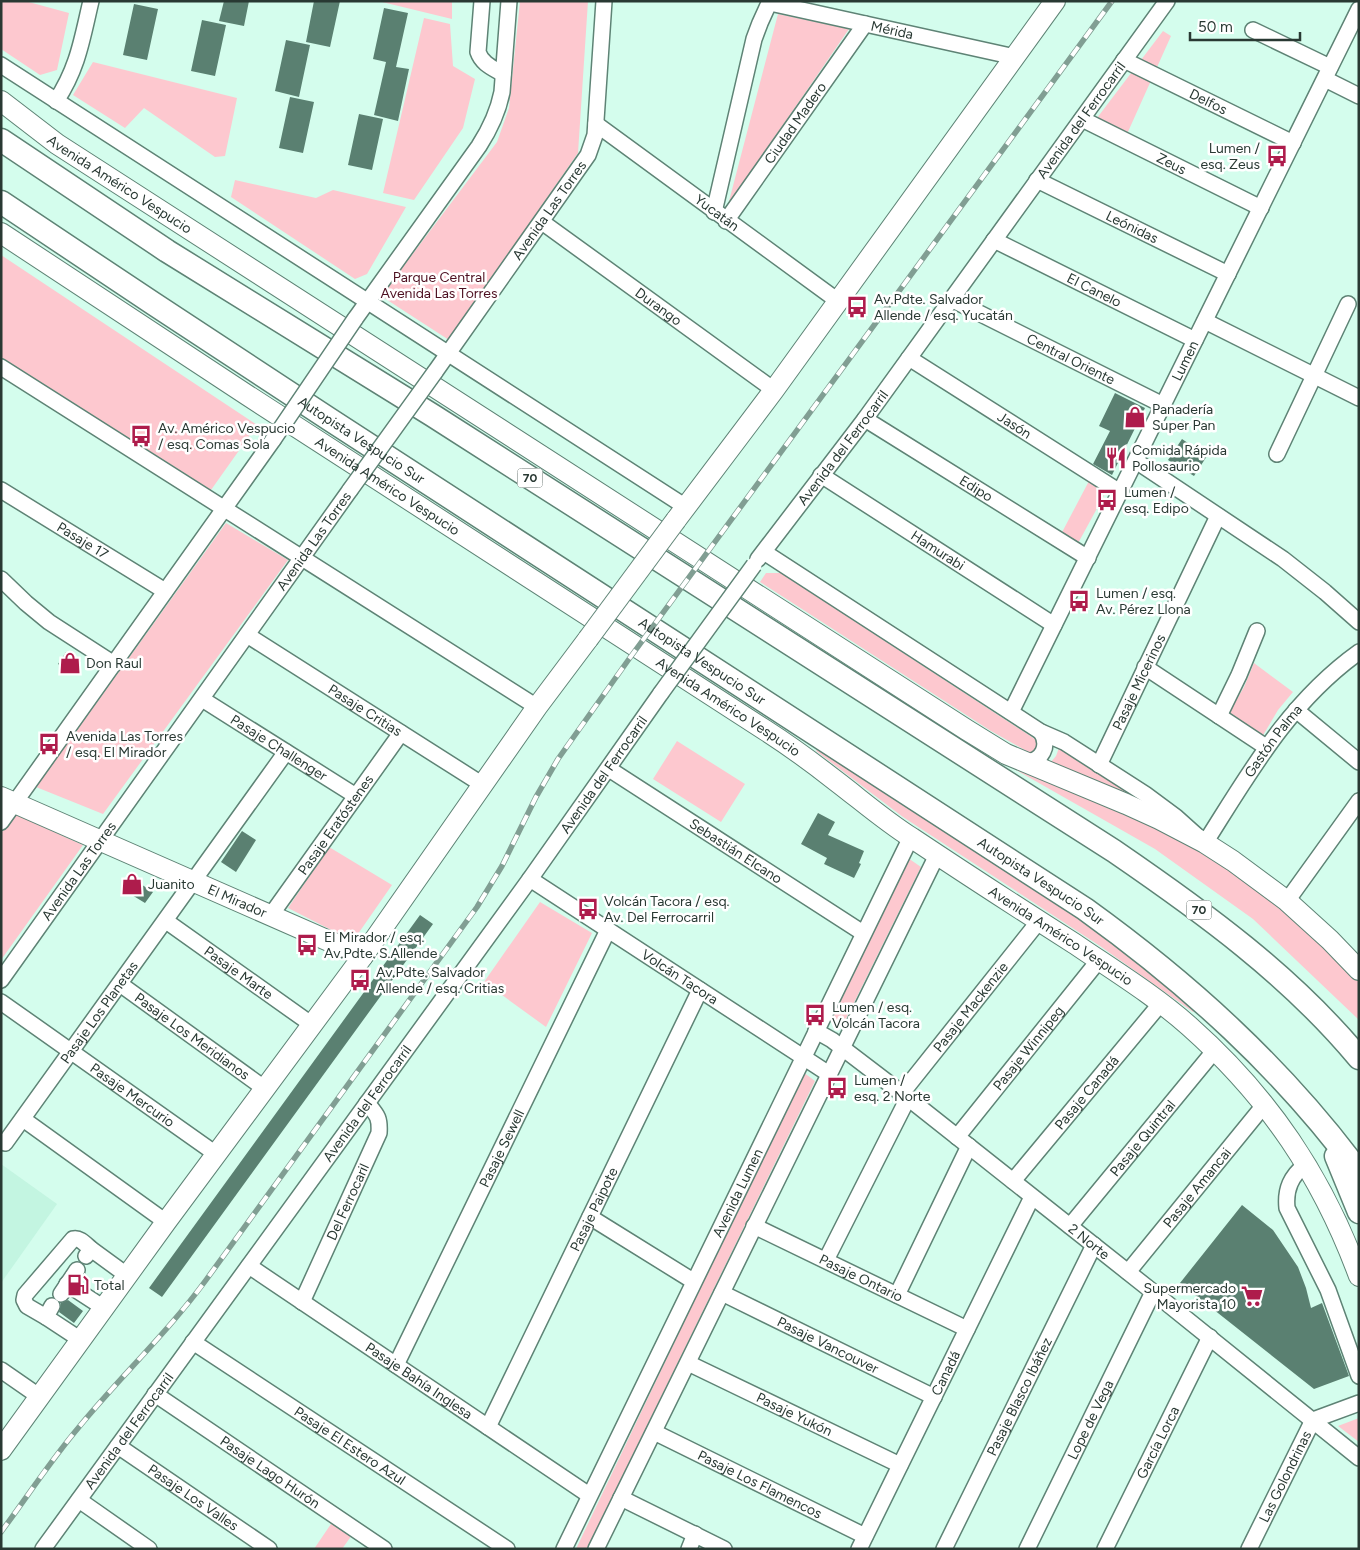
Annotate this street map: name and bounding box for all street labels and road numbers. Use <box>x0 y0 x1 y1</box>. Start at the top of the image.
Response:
street label: Mérida <box>869 17 915 43</box>
street label: Avenida del Ferrocarril <box>1034 59 1129 182</box>
street label: Ciudad Madero <box>761 79 830 167</box>
street label: Delfos <box>1186 85 1230 118</box>
street label: Avenida Américo Vespucio <box>44 132 195 237</box>
street label: Zeus <box>1154 149 1189 178</box>
street label: Avenida Las Torres <box>509 158 590 263</box>
street label: Yucatán <box>691 191 742 235</box>
street label: Leónidas <box>1103 207 1161 247</box>
street label: El Canelo <box>1064 270 1124 311</box>
street label: Durango <box>632 284 685 329</box>
street label: Central Oriente <box>1024 330 1118 389</box>
street label: Lumen <box>1168 338 1202 384</box>
street label: Avenida del Ferrocarril <box>794 387 892 509</box>
street label: Autopista Vespucio Sur <box>295 393 428 488</box>
street label: Jasón <box>994 408 1035 443</box>
street label: Avenida Américo Vespucio <box>312 433 463 539</box>
road number: 70 <box>518 468 542 488</box>
street label: Edipo <box>956 472 996 506</box>
street label: Avenida Las Torres <box>273 489 355 594</box>
street label: Pasaje 17 <box>54 519 112 563</box>
street label: Hamurabi <box>907 527 968 574</box>
street label: Autopista Vespucio Sur <box>635 614 769 709</box>
street label: Pasaje Micerinos <box>1109 631 1169 733</box>
street label: Avenida Américo Vespucio <box>653 654 803 760</box>
street label: Pasaje Critias <box>325 681 405 740</box>
street label: Gastón Palma <box>1241 701 1306 781</box>
street label: Pasaje Challenger <box>227 711 330 785</box>
street label: Avenida del Ferrocarril <box>557 713 651 837</box>
street label: Pasaje Eratóstenes <box>295 772 377 878</box>
street label: Sebastián Elcano <box>686 815 785 888</box>
street label: Avenida Las Torres <box>38 819 120 924</box>
street label: Autopista Vespucio Sur <box>974 834 1107 929</box>
street label: El Mirador <box>205 881 269 922</box>
street label: Avenida Américo Vespucio <box>985 883 1136 989</box>
road number: 70 <box>1186 900 1212 920</box>
street label: Pasaje Marte <box>201 943 276 1003</box>
street label: Volcán Tacora <box>638 946 721 1008</box>
street label: Pasaje Los Planetas <box>57 958 142 1067</box>
street label: Pasaje Mackenzie <box>930 959 1012 1056</box>
street label: Pasaje Los Meridianos <box>131 989 253 1084</box>
street label: Pasaje Winnipeg <box>990 1003 1068 1094</box>
street label: Avenida del Ferrocarril <box>319 1042 415 1165</box>
street label: Pasaje Canadá <box>1051 1052 1123 1133</box>
street label: Pasaje Mercurio <box>87 1060 178 1131</box>
street label: Pasaje Quintral <box>1107 1097 1179 1180</box>
street label: Pasaje Sewell <box>476 1107 528 1190</box>
street label: Pasaje Amancai <box>1160 1144 1235 1231</box>
street label: Avenida Lumen <box>709 1146 767 1240</box>
street label: Del Ferrocaril <box>323 1161 373 1243</box>
street label: Pasaje Paipote <box>566 1164 622 1254</box>
street label: 2 Norte <box>1065 1220 1113 1264</box>
street label: Pasaje Ontario <box>816 1251 906 1306</box>
street label: Pasaje Vancouver <box>774 1313 881 1378</box>
street label: Pasaje Blasco Ibáñez <box>983 1335 1056 1459</box>
street label: Pasaje Bahía Inglesa <box>362 1339 475 1423</box>
street label: Canadá <box>928 1348 964 1398</box>
street label: Avenida del Ferrocarril <box>81 1370 177 1493</box>
street label: Lope de Vega <box>1064 1377 1117 1462</box>
street label: Pasaje Yukón <box>753 1389 835 1440</box>
street label: Pasaje El Estero Azul <box>291 1403 409 1489</box>
street label: García Lorca <box>1133 1403 1183 1482</box>
street label: Las Golondrinas <box>1256 1428 1315 1525</box>
street label: Pasaje Lago Hurón <box>217 1433 323 1512</box>
street label: Pasaje Los Flamencos <box>695 1447 825 1522</box>
street label: Pasaje Los Valles <box>144 1461 241 1535</box>

